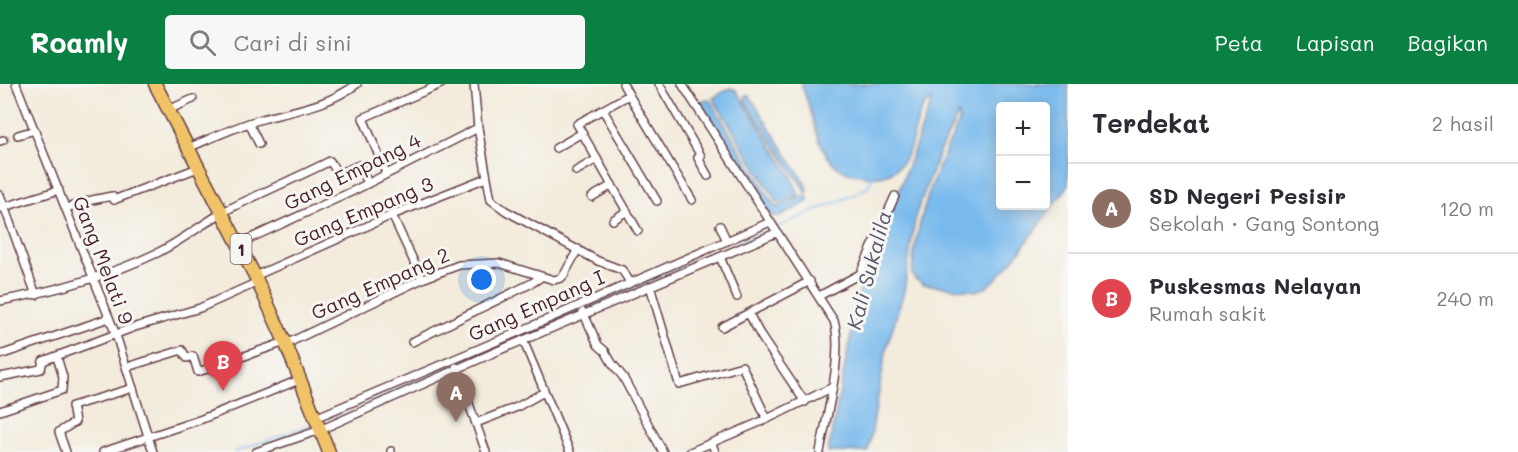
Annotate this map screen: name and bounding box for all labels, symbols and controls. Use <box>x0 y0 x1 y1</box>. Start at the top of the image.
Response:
search box <box>165 15 585 69</box>
text: Roamly <box>30 24 129 60</box>
icon: search <box>186 26 219 59</box>
text: Cari di sini <box>234 28 352 57</box>
text: Peta <box>1215 29 1263 56</box>
text: Lapisan <box>1296 29 1374 56</box>
text: Bagikan <box>1407 29 1488 56</box>
map controls <box>996 102 1050 210</box>
button: + <box>996 102 1050 156</box>
text: Terdekat <box>1092 106 1210 140</box>
text: 2 hasil <box>1432 110 1494 136</box>
street label: Gang Empang 4 <box>279 126 425 215</box>
button: − <box>996 156 1050 210</box>
street label: Gang Empang 3 <box>289 170 437 252</box>
text: SD Negeri Pesisir <box>1149 181 1346 210</box>
street label: Gang Melati 9 <box>68 192 140 328</box>
text: A <box>1105 195 1118 221</box>
text: 120 m <box>1439 195 1494 221</box>
water label: Kali Sukalila <box>839 208 897 332</box>
text: Sekolah · Gang Sontong <box>1149 210 1379 236</box>
road number: 1 <box>230 234 252 264</box>
street label: Gang Empang 2 <box>307 241 453 325</box>
street label: Gang Empang I <box>464 263 608 347</box>
your location <box>467 265 496 294</box>
text: Puskesmas Nelayan <box>1149 271 1361 300</box>
text: B <box>1105 285 1118 311</box>
text: 240 m <box>1436 285 1494 311</box>
text: Rumah sakit <box>1149 300 1267 326</box>
pin: B <box>204 342 242 391</box>
pin: A <box>436 372 476 422</box>

